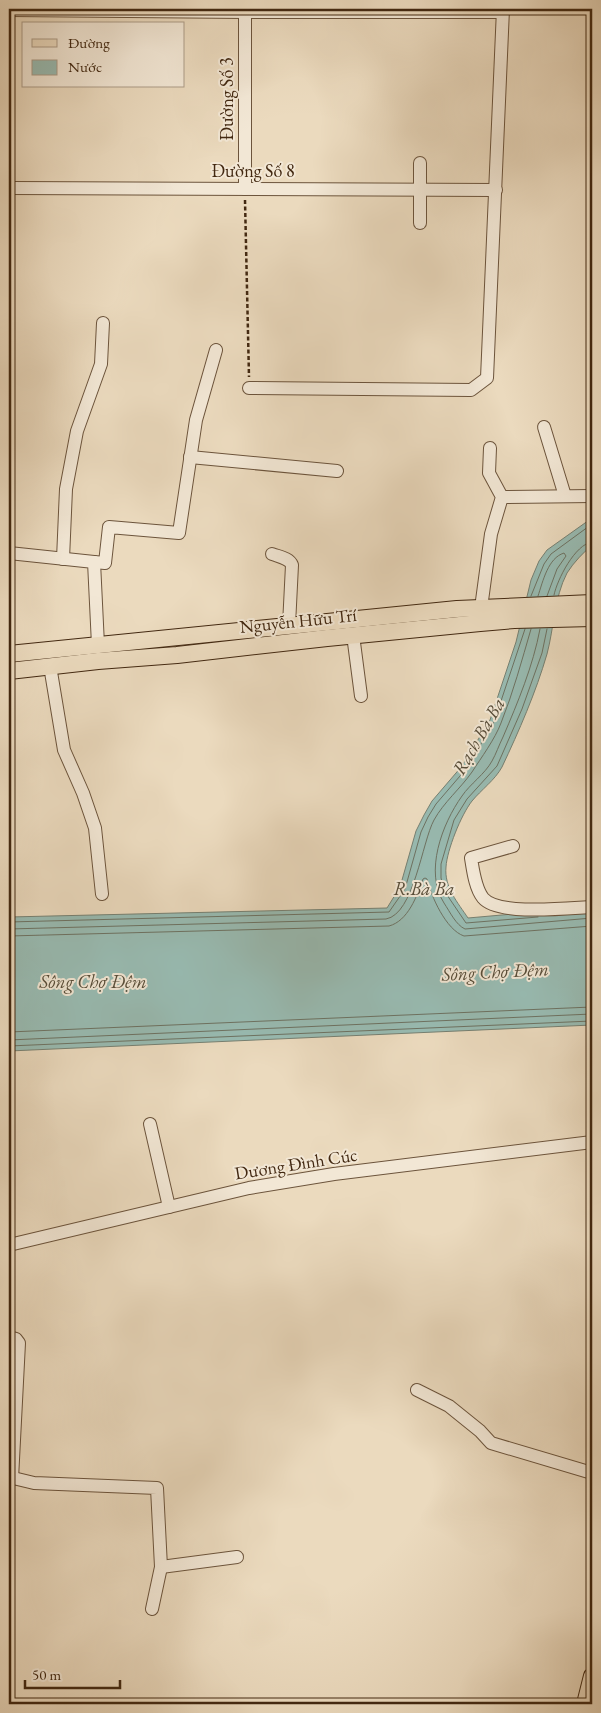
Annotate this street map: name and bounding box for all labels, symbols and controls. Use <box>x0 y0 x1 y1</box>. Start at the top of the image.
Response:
legend <box>22 22 185 88</box>
text: Đường <box>68 33 110 52</box>
text: Nước <box>68 57 102 76</box>
street label: Đường Số 3 <box>215 57 238 141</box>
street label: Đường Số 8 <box>211 159 295 182</box>
street label: Nguyễn Hữu Trí <box>238 603 358 638</box>
water label: Rạch Bà Ba <box>446 693 511 779</box>
water label: R.Bà Ba <box>393 876 455 901</box>
water label: Sông Chợ Đệm <box>440 956 549 987</box>
water label: Sông Chợ Đệm <box>38 969 147 994</box>
street label: Dương Đình Cúc <box>233 1142 359 1185</box>
scale bar <box>25 1658 120 1690</box>
text: 50 m <box>32 1665 61 1684</box>

